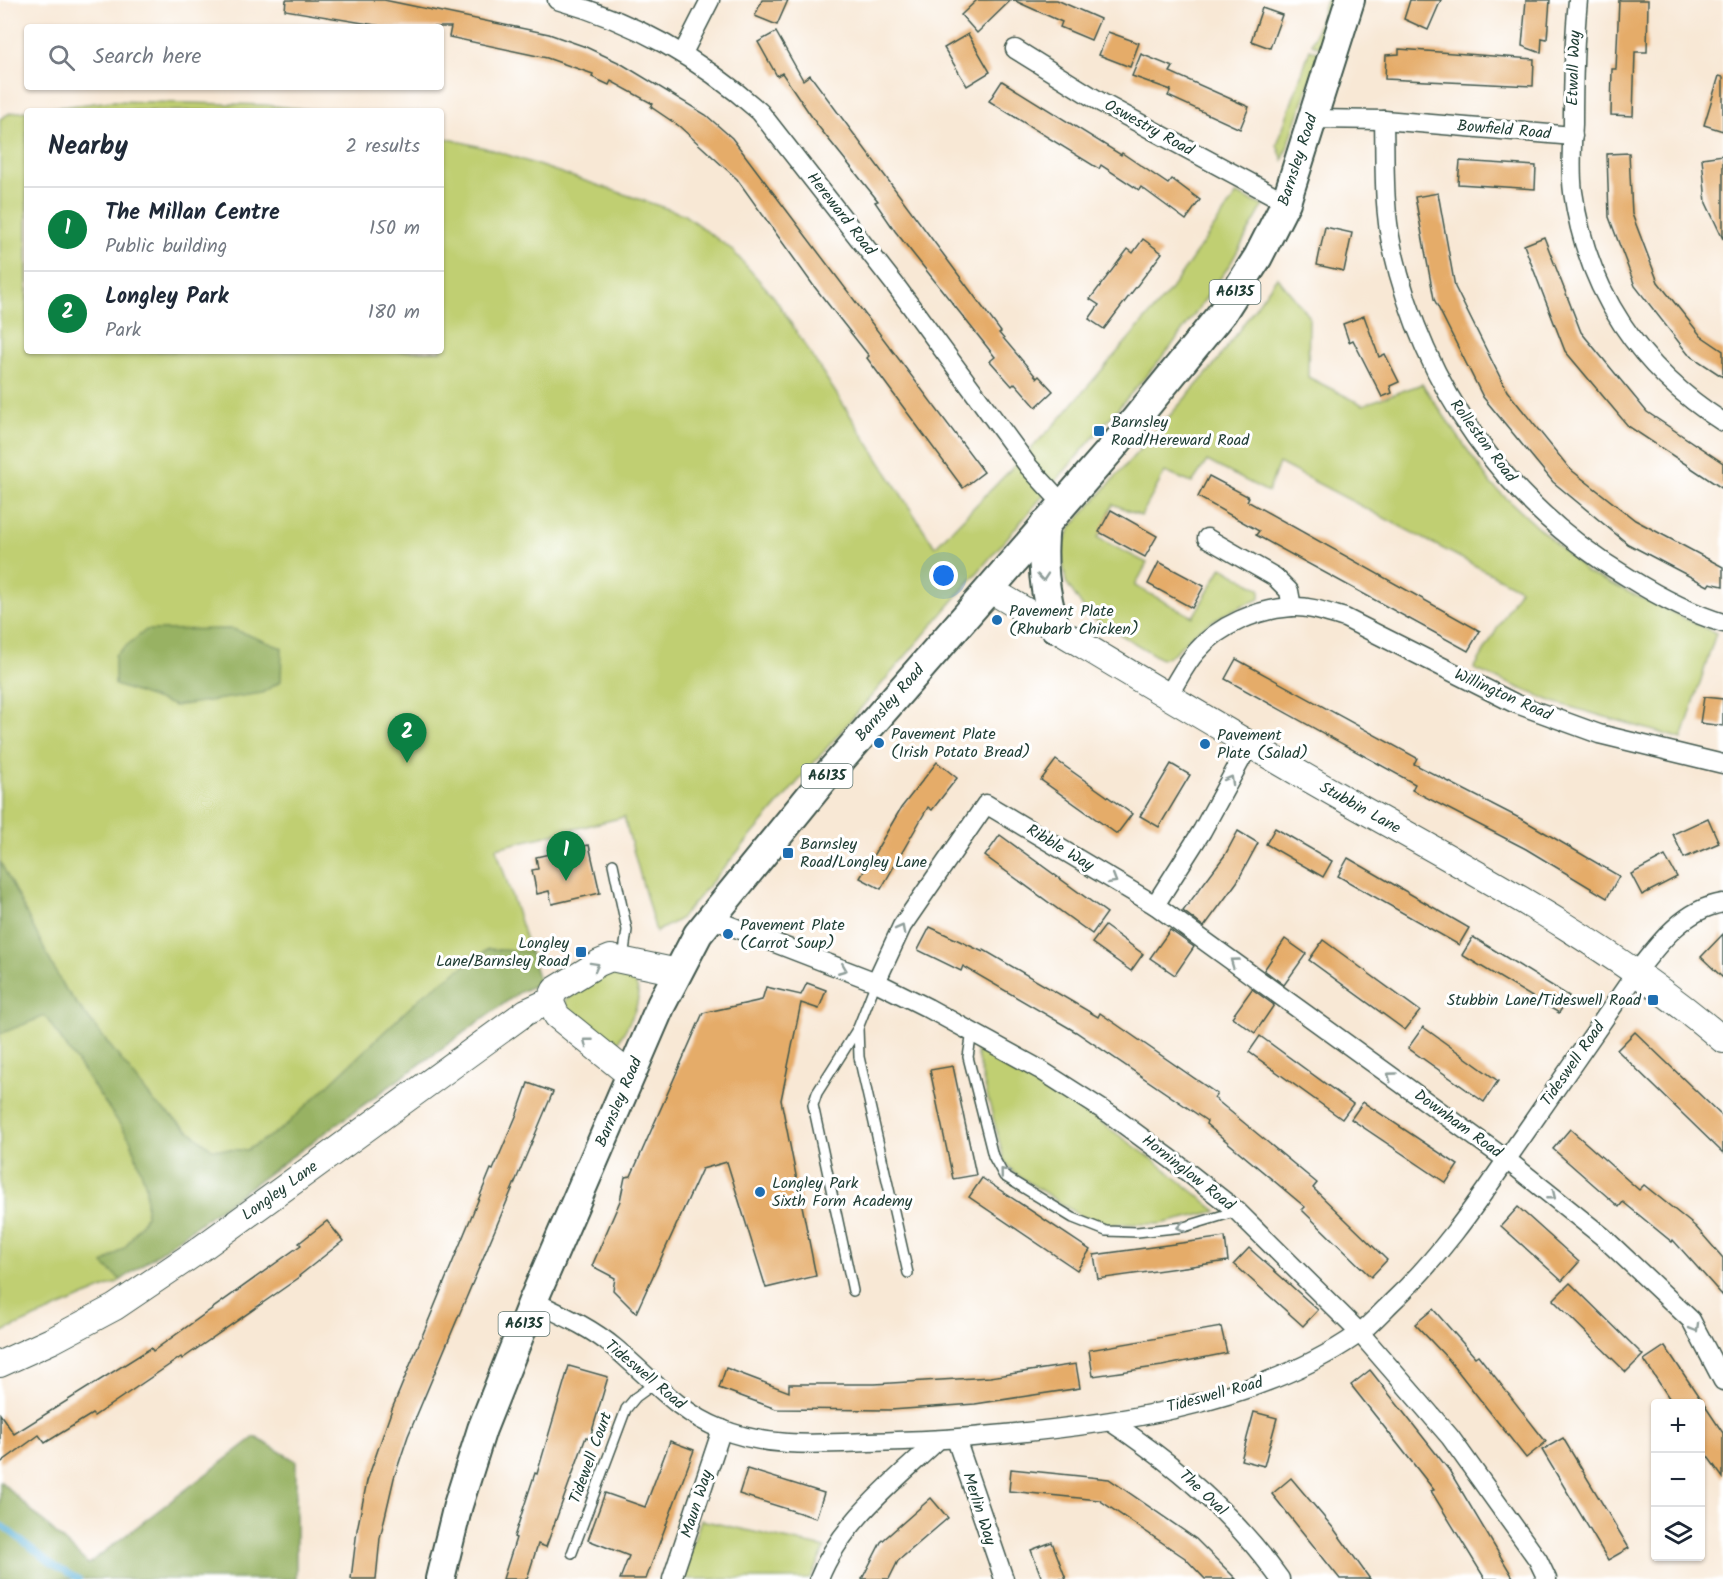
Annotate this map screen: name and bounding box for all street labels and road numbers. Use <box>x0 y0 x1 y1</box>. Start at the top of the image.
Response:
street label: Etwall Way <box>1560 29 1588 106</box>
street label: Oswestry Road <box>1100 93 1199 163</box>
street label: Barnsley Road <box>1271 110 1325 209</box>
street label: Bowfield Road <box>1456 113 1553 147</box>
street label: Hereward Road <box>800 167 882 262</box>
road number: A6135 <box>1210 280 1260 304</box>
street label: Rolleston Road <box>1443 394 1523 489</box>
street label: Barnsley Road <box>849 658 931 747</box>
street label: Willington Road <box>1450 662 1557 728</box>
road number: A6135 <box>802 764 852 788</box>
street label: Stubbin Lane <box>1315 775 1405 841</box>
street label: Ribble Way <box>1021 818 1099 878</box>
street label: Tideswell Road <box>1534 1016 1612 1112</box>
street label: Barnsley Road <box>589 1052 650 1151</box>
street label: Downham Road <box>1409 1083 1508 1165</box>
street label: Horninglow Road <box>1136 1129 1241 1218</box>
street label: Longley Lane <box>237 1155 323 1227</box>
road number: A6135 <box>498 1312 550 1336</box>
street label: Tideswell Road <box>599 1334 692 1417</box>
street label: Tideswell Road <box>1164 1370 1267 1420</box>
street label: Tidewell Court <box>563 1408 619 1507</box>
street label: The Oval <box>1173 1464 1233 1522</box>
street label: Maun Way <box>674 1466 720 1541</box>
street label: Merlin Way <box>955 1469 1003 1549</box>

